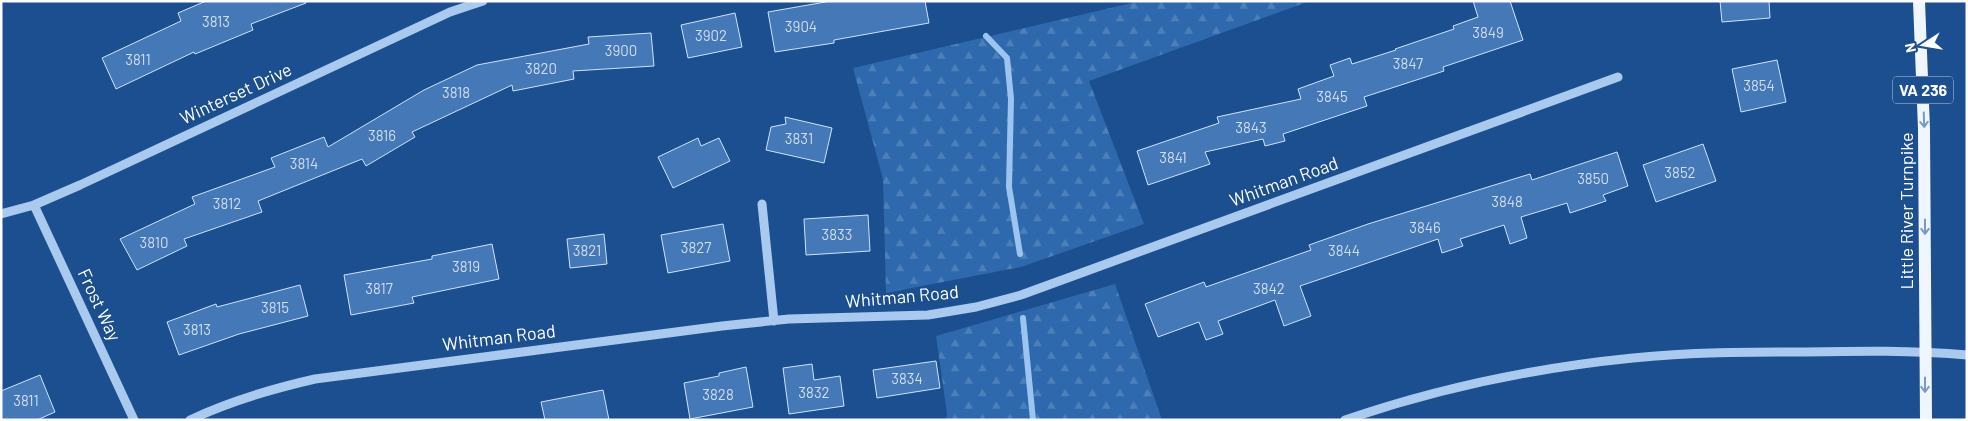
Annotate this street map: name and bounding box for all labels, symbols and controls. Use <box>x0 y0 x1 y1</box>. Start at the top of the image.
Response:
house number: 3813 <box>202 12 230 30</box>
house number: 3904 <box>785 17 817 35</box>
north arrow <box>1898 20 1948 70</box>
house number: 3849 <box>1472 23 1504 41</box>
house number: 3902 <box>695 26 727 44</box>
house number: 3900 <box>605 41 637 59</box>
text: N <box>1901 41 1919 54</box>
house number: 3811 <box>125 50 151 68</box>
house number: 3847 <box>1393 54 1423 72</box>
street label: Winterset Drive <box>176 58 295 129</box>
house number: 3820 <box>525 59 557 77</box>
house number: 3854 <box>1743 76 1775 94</box>
road number: VA 236 <box>1893 76 1953 104</box>
house number: 3818 <box>442 83 470 101</box>
house number: 3845 <box>1316 87 1348 105</box>
one-way arrow <box>1919 112 1929 128</box>
house number: 3843 <box>1235 118 1267 136</box>
house number: 3816 <box>368 126 396 144</box>
house number: 3831 <box>785 129 813 147</box>
street label: Little River Turnpike <box>1895 132 1917 290</box>
house number: 3841 <box>1159 148 1187 166</box>
street label: Whitman Road <box>1226 151 1341 211</box>
house number: 3814 <box>290 154 318 172</box>
house number: 3852 <box>1664 163 1696 181</box>
house number: 3850 <box>1577 169 1609 187</box>
house number: 3848 <box>1491 192 1523 210</box>
house number: 3812 <box>213 194 241 212</box>
house number: 3846 <box>1409 218 1441 236</box>
one-way arrow <box>1920 218 1930 235</box>
house number: 3833 <box>822 225 853 243</box>
house number: 3810 <box>140 233 168 251</box>
house number: 3827 <box>681 238 711 256</box>
house number: 3821 <box>573 241 601 259</box>
house number: 3844 <box>1328 241 1360 259</box>
house number: 3819 <box>452 257 480 275</box>
street label: Frost Way <box>74 265 126 344</box>
house number: 3817 <box>365 279 393 297</box>
house number: 3842 <box>1253 279 1285 297</box>
street label: Whitman Road <box>844 280 960 312</box>
house number: 3815 <box>261 298 289 316</box>
street label: Whitman Road <box>441 319 557 355</box>
house number: 3813 <box>183 320 211 338</box>
house number: 3834 <box>891 369 923 387</box>
one-way arrow <box>1920 377 1930 393</box>
house number: 3832 <box>798 383 830 401</box>
house number: 3828 <box>702 385 734 403</box>
house number: 3811 <box>13 391 39 409</box>

